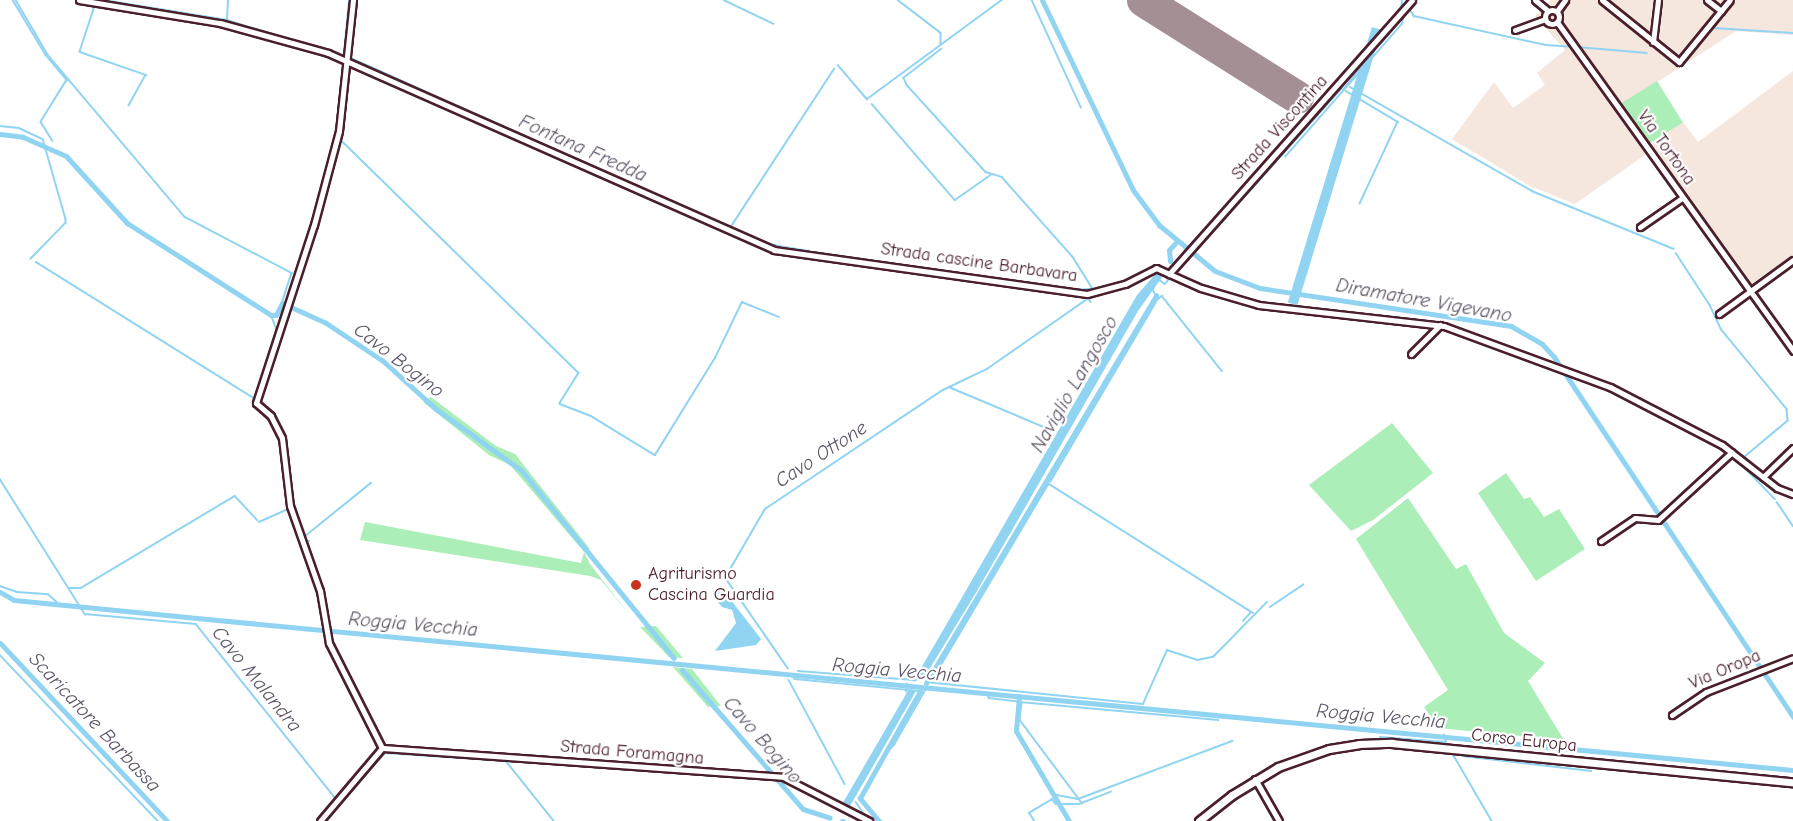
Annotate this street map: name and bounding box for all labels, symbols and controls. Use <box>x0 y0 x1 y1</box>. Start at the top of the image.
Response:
street label: Strada Viscontina <box>1227 71 1333 185</box>
street label: Via Tortona <box>1632 106 1700 190</box>
water label: Fontana Fredda <box>515 109 651 187</box>
street label: Strada cascine Barbavara <box>879 239 1079 287</box>
water label: Diramatore Vigevano <box>1334 273 1514 327</box>
water label: Naviglio Langosco <box>1025 311 1123 457</box>
water label: Cavo Bogino <box>349 317 449 403</box>
water label: Cavo Ottone <box>770 415 872 493</box>
place label: Agriturismo Cascina Guardia <box>648 564 775 606</box>
marker: Agriturismo Cascina Guardia <box>629 578 643 592</box>
water label: Roggia Vecchia <box>347 606 479 642</box>
water label: Cavo Malandra <box>207 621 307 737</box>
street label: Via Oropa <box>1686 645 1764 695</box>
water label: Scaricatore Barbassa <box>24 647 166 797</box>
water label: Roggia Vecchia <box>831 652 963 688</box>
water label: Cavo Bogino <box>719 691 807 789</box>
water label: Roggia Vecchia <box>1315 698 1447 734</box>
street label: Corso Europa <box>1470 725 1578 757</box>
street label: Strada Foramagna <box>559 736 705 770</box>

